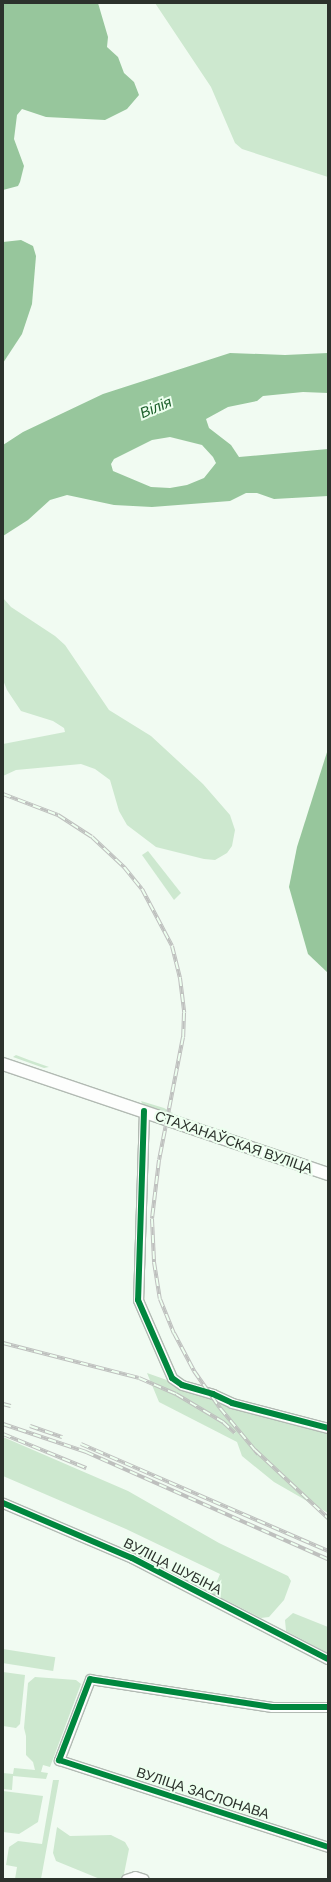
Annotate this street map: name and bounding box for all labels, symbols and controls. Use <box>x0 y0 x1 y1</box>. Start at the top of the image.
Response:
water label: Вілія <box>137 393 175 423</box>
street label: СТАХАНАЎСКАЯ ВУЛІЦА <box>153 1107 315 1177</box>
street label: ВУЛІЦА ШУБІНА <box>121 1534 225 1598</box>
street label: ВУЛІЦА ЗАСЛОНАВА <box>134 1764 272 1822</box>

